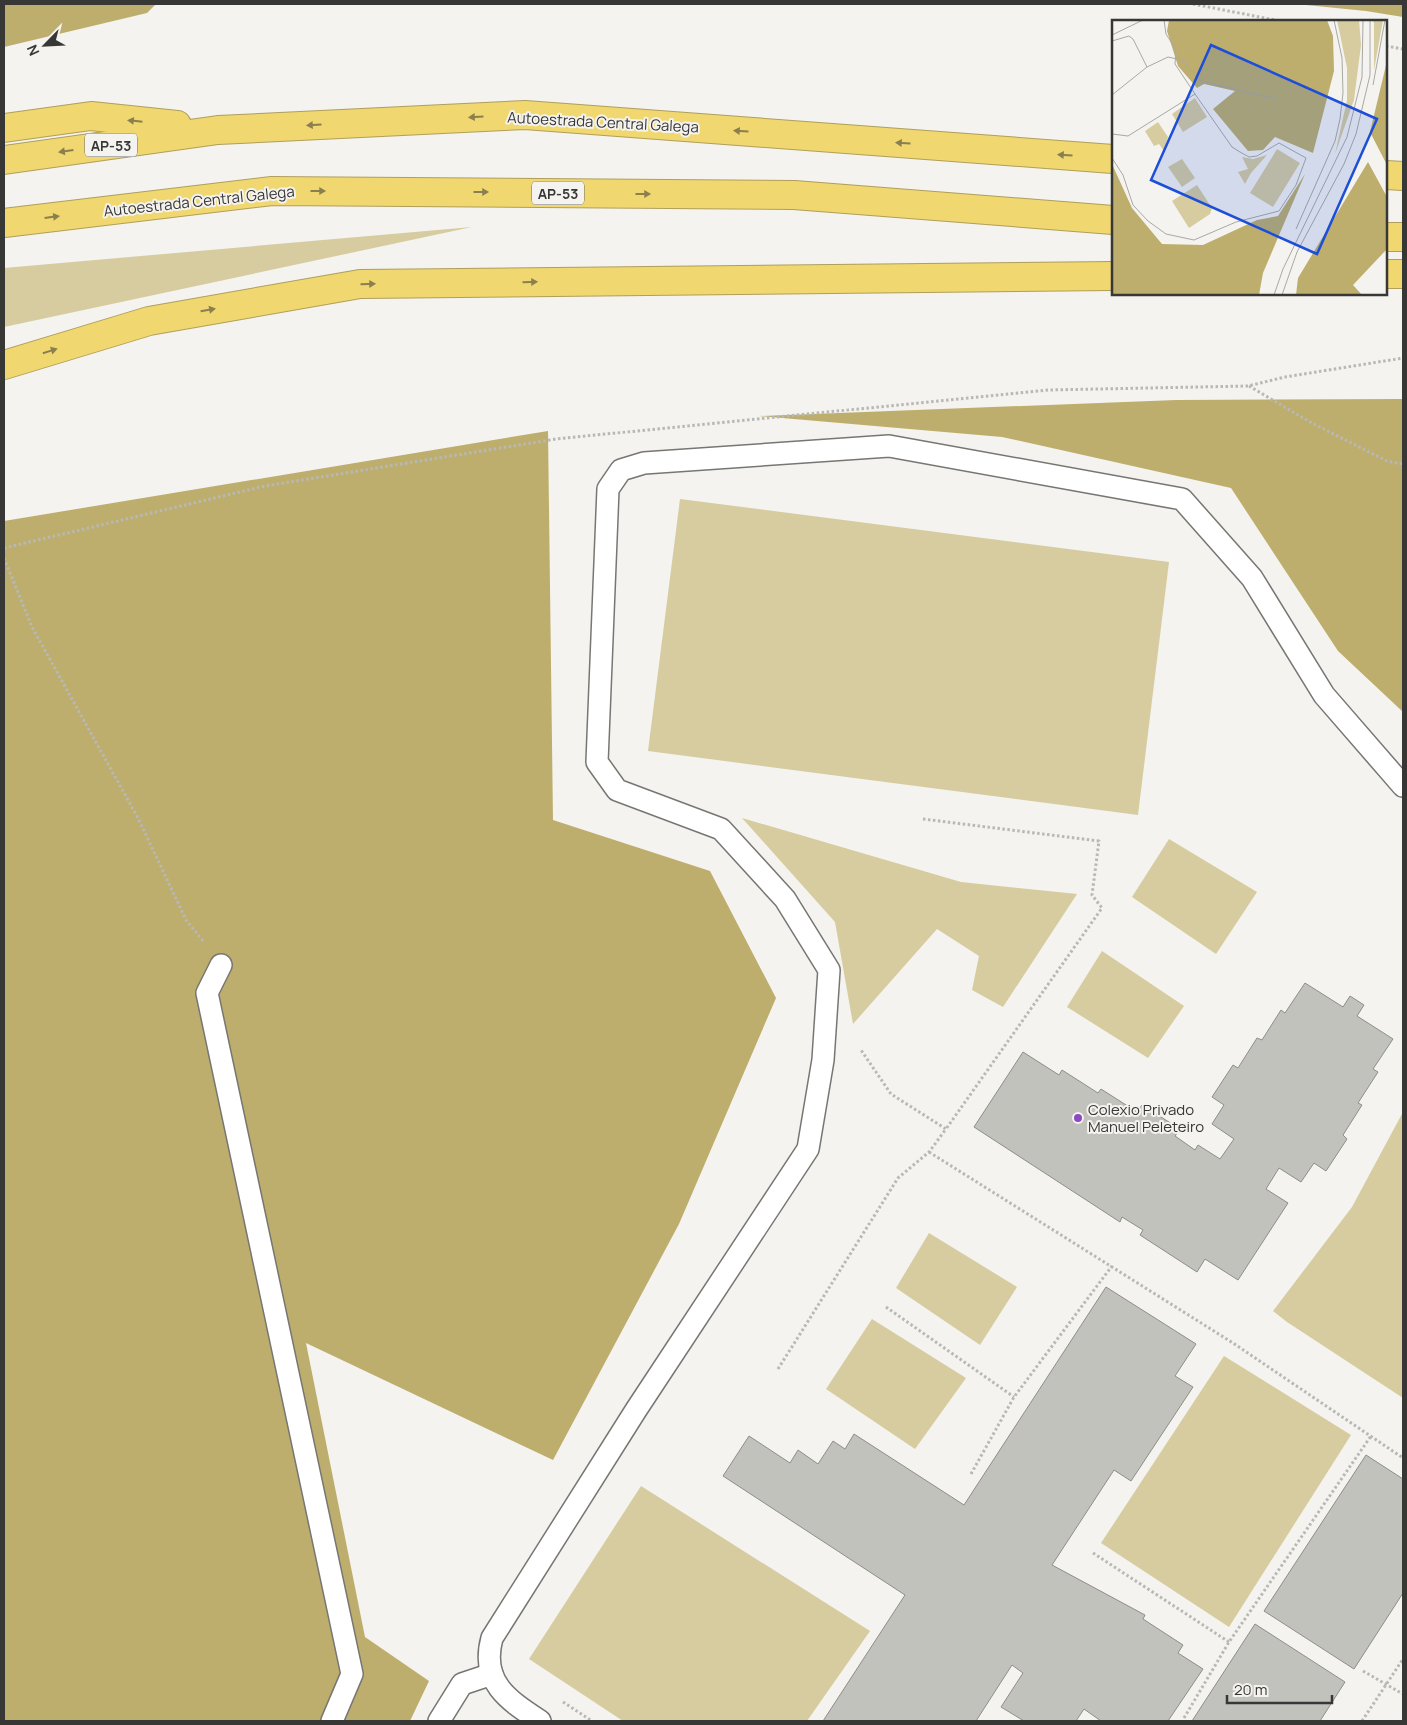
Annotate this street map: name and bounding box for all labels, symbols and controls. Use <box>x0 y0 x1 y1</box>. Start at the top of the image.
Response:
north arrow <box>20 20 70 70</box>
inset map <box>1112 20 1387 295</box>
text: N <box>22 42 43 59</box>
street label: Autoestrada Central Galega <box>507 106 699 138</box>
one-way arrow <box>468 113 484 121</box>
one-way arrow <box>127 117 143 125</box>
one-way arrow <box>306 121 322 129</box>
one-way arrow <box>732 127 748 135</box>
road number: AP-53 <box>85 134 137 156</box>
one-way arrow <box>894 139 910 147</box>
one-way arrow <box>58 148 74 156</box>
one-way arrow <box>1056 151 1072 159</box>
street label: Autoestrada Central Galega <box>103 181 295 221</box>
road number: AP-53 <box>532 182 584 204</box>
one-way arrow <box>310 187 326 195</box>
one-way arrow <box>473 189 489 197</box>
one-way arrow <box>635 190 651 198</box>
one-way arrow <box>44 213 60 221</box>
one-way arrow <box>522 278 538 286</box>
one-way arrow <box>360 280 376 288</box>
one-way arrow <box>200 306 216 314</box>
one-way arrow <box>43 346 58 354</box>
place label: Colexio Privado Manuel Peleteiro <box>1088 1099 1204 1137</box>
marker: Colexio Privado Manuel Peleteiro <box>1072 1112 1084 1124</box>
scale bar <box>1227 1672 1332 1704</box>
text: 20 m <box>1234 1679 1267 1700</box>

